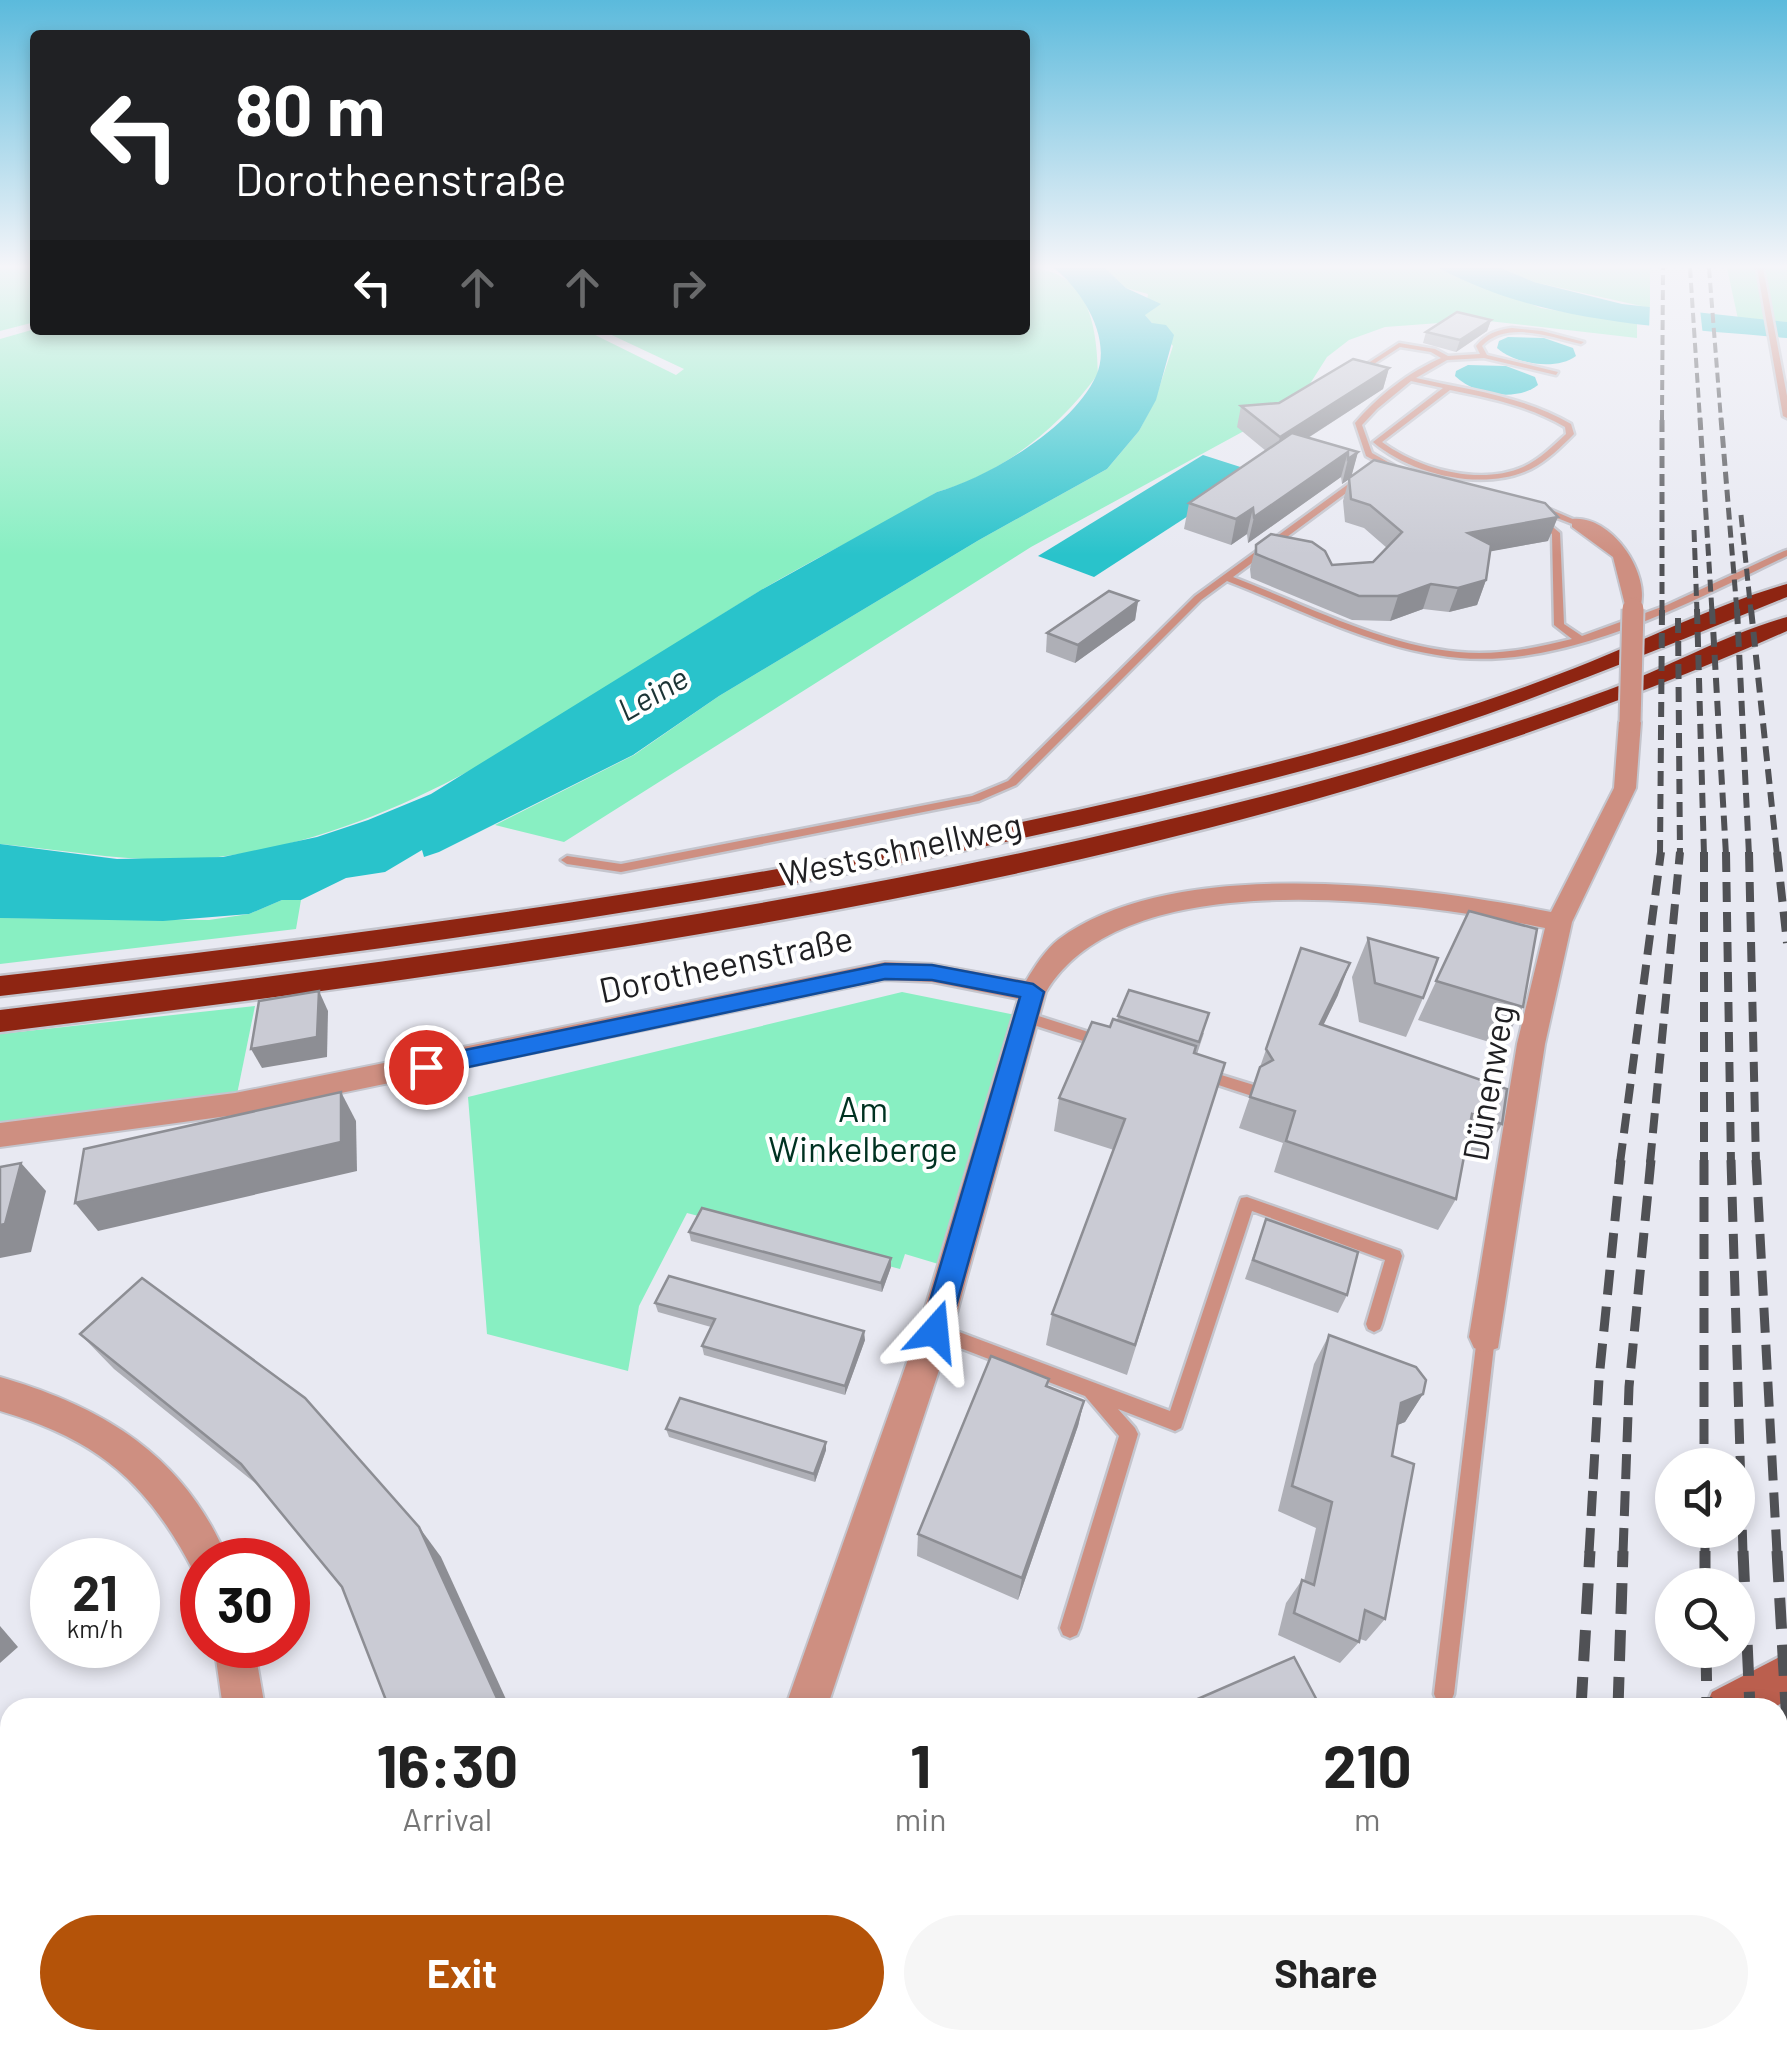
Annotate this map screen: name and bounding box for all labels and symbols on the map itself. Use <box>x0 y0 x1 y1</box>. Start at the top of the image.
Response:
water label: Leine <box>610 657 694 728</box>
street label: Westschnellweg <box>776 802 1025 894</box>
street label: Dorotheenstraße <box>595 916 856 1010</box>
street label: Dünenweg <box>1453 1001 1521 1164</box>
pin <box>384 1025 469 1110</box>
park label: Am Winkelberge <box>768 1087 958 1169</box>
position arrow <box>883 1279 987 1383</box>
speed limit sign: 30 <box>180 1538 310 1668</box>

